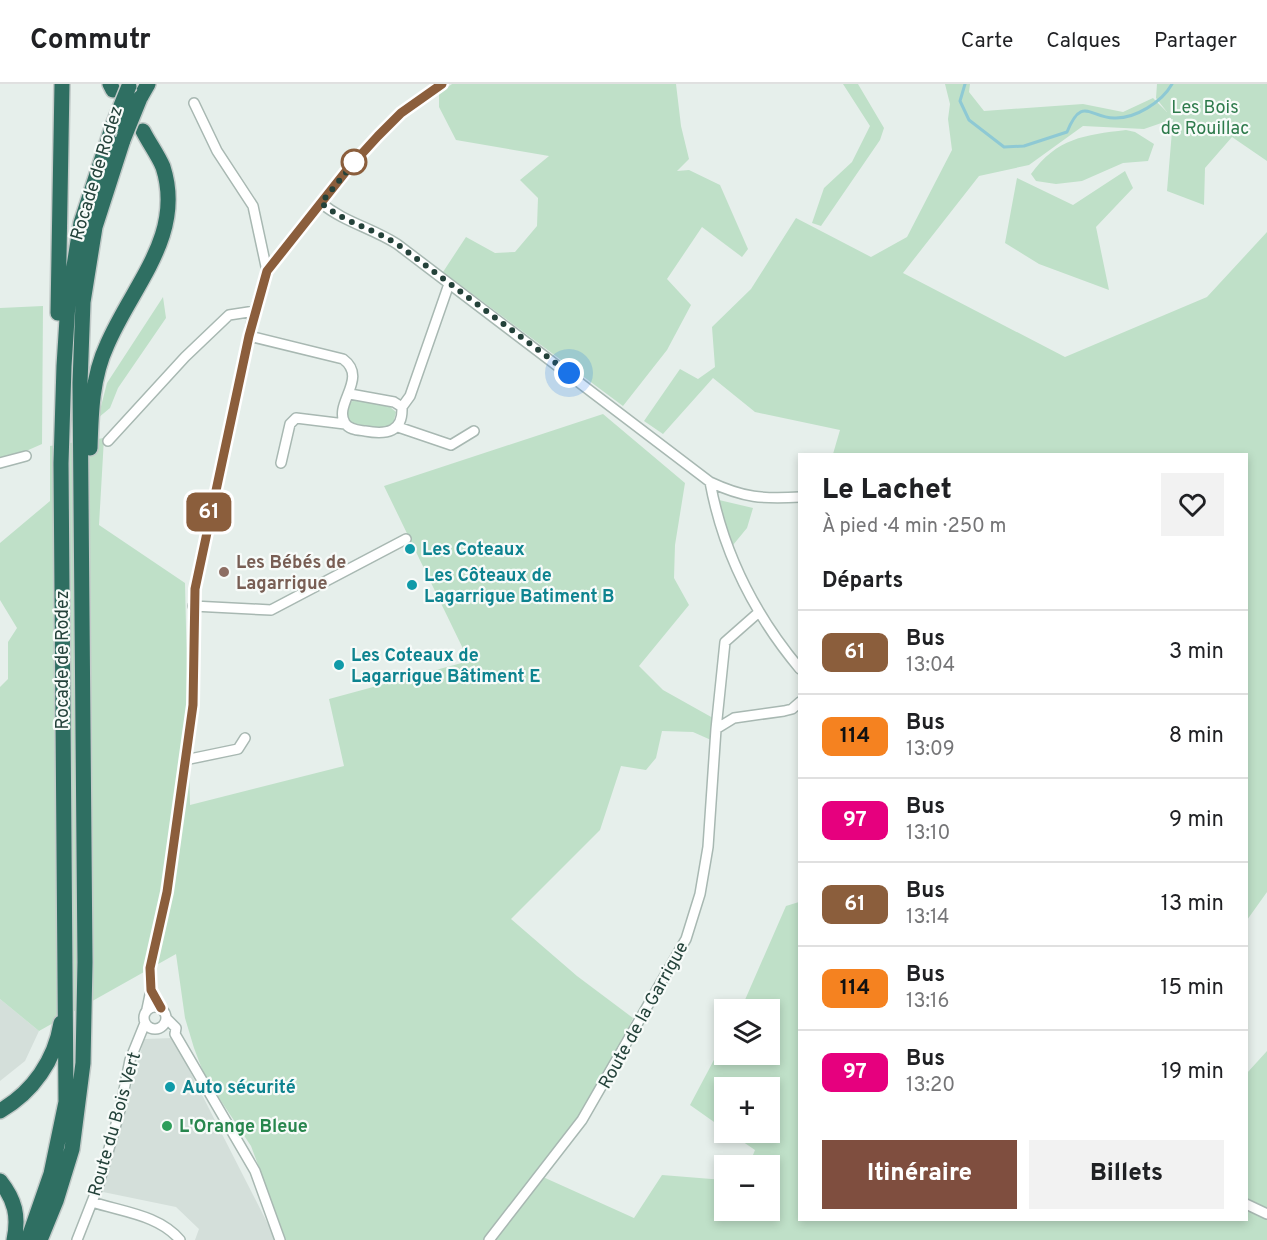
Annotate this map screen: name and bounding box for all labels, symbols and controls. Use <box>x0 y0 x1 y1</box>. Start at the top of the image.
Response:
text: Commutr <box>30 23 151 59</box>
text: Carte <box>961 28 1013 55</box>
text: Calques <box>1046 28 1121 55</box>
text: Partager <box>1154 28 1237 55</box>
park label: Les Bois de Rouillac <box>1161 97 1249 141</box>
street label: Rocade de Rodez <box>66 104 129 243</box>
unlabelled marker <box>341 149 367 175</box>
your location <box>554 358 584 388</box>
text: Le Lachet <box>822 473 952 509</box>
button: heart <box>1161 473 1224 536</box>
line badge: 61 <box>182 492 236 532</box>
text: 61 <box>198 499 220 526</box>
text: À pied · 4 min · 250 m <box>822 514 1007 540</box>
place label: Les Coteaux <box>422 539 525 562</box>
marker: Les Coteaux <box>403 542 417 556</box>
place label: Les Bébés de Lagarrigue <box>236 552 346 596</box>
marker: Les Bébés de Lagarrigue <box>217 565 231 579</box>
place label: Les Côteaux de Lagarrigue Batiment B <box>424 565 614 609</box>
text: Départs <box>822 568 903 595</box>
marker: Les Côteaux de Lagarrigue Batiment B <box>405 578 419 592</box>
street label: Rocade de Rodez <box>52 590 75 730</box>
text: Bus <box>906 626 945 653</box>
text: 61 <box>844 639 866 666</box>
text: 3 min <box>1169 639 1224 666</box>
place label: Les Coteaux de Lagarrigue Bâtiment E <box>351 645 540 689</box>
text: 13:04 <box>906 653 955 679</box>
marker: Les Coteaux de Lagarrigue Bâtiment E <box>332 658 346 672</box>
text: Bus <box>906 710 945 737</box>
text: 114 <box>840 723 870 750</box>
text: 8 min <box>1169 723 1224 750</box>
text: 13:09 <box>906 737 955 763</box>
text: Bus <box>906 794 945 821</box>
text: 97 <box>843 807 867 834</box>
text: 9 min <box>1169 807 1224 834</box>
text: 13:10 <box>906 821 950 847</box>
text: Bus <box>906 878 945 905</box>
text: 61 <box>844 891 866 918</box>
text: 13 min <box>1161 891 1224 918</box>
text: 13:14 <box>906 905 949 931</box>
street label: Route de la Garrigue <box>594 938 694 1093</box>
text: Bus <box>906 962 945 989</box>
text: 114 <box>840 975 870 1002</box>
text: 15 min <box>1160 975 1224 1002</box>
text: 13:16 <box>906 989 949 1015</box>
map controls <box>714 999 780 1221</box>
button: layers <box>714 999 780 1065</box>
text: Bus <box>906 1046 945 1073</box>
street label: Route du Bois Vert <box>84 1050 147 1199</box>
text: 97 <box>843 1059 867 1086</box>
text: 19 min <box>1161 1059 1224 1086</box>
text: 13:20 <box>906 1073 955 1099</box>
place label: Auto sécurité <box>182 1077 296 1100</box>
button: + <box>714 1077 780 1143</box>
marker: Auto sécurité <box>163 1080 177 1094</box>
place label: L'Orange Bleue <box>179 1116 308 1139</box>
marker: L'Orange Bleue <box>160 1119 174 1133</box>
button: Itinéraire <box>822 1140 1017 1209</box>
button: Billets <box>1029 1140 1224 1209</box>
button: − <box>714 1155 780 1221</box>

